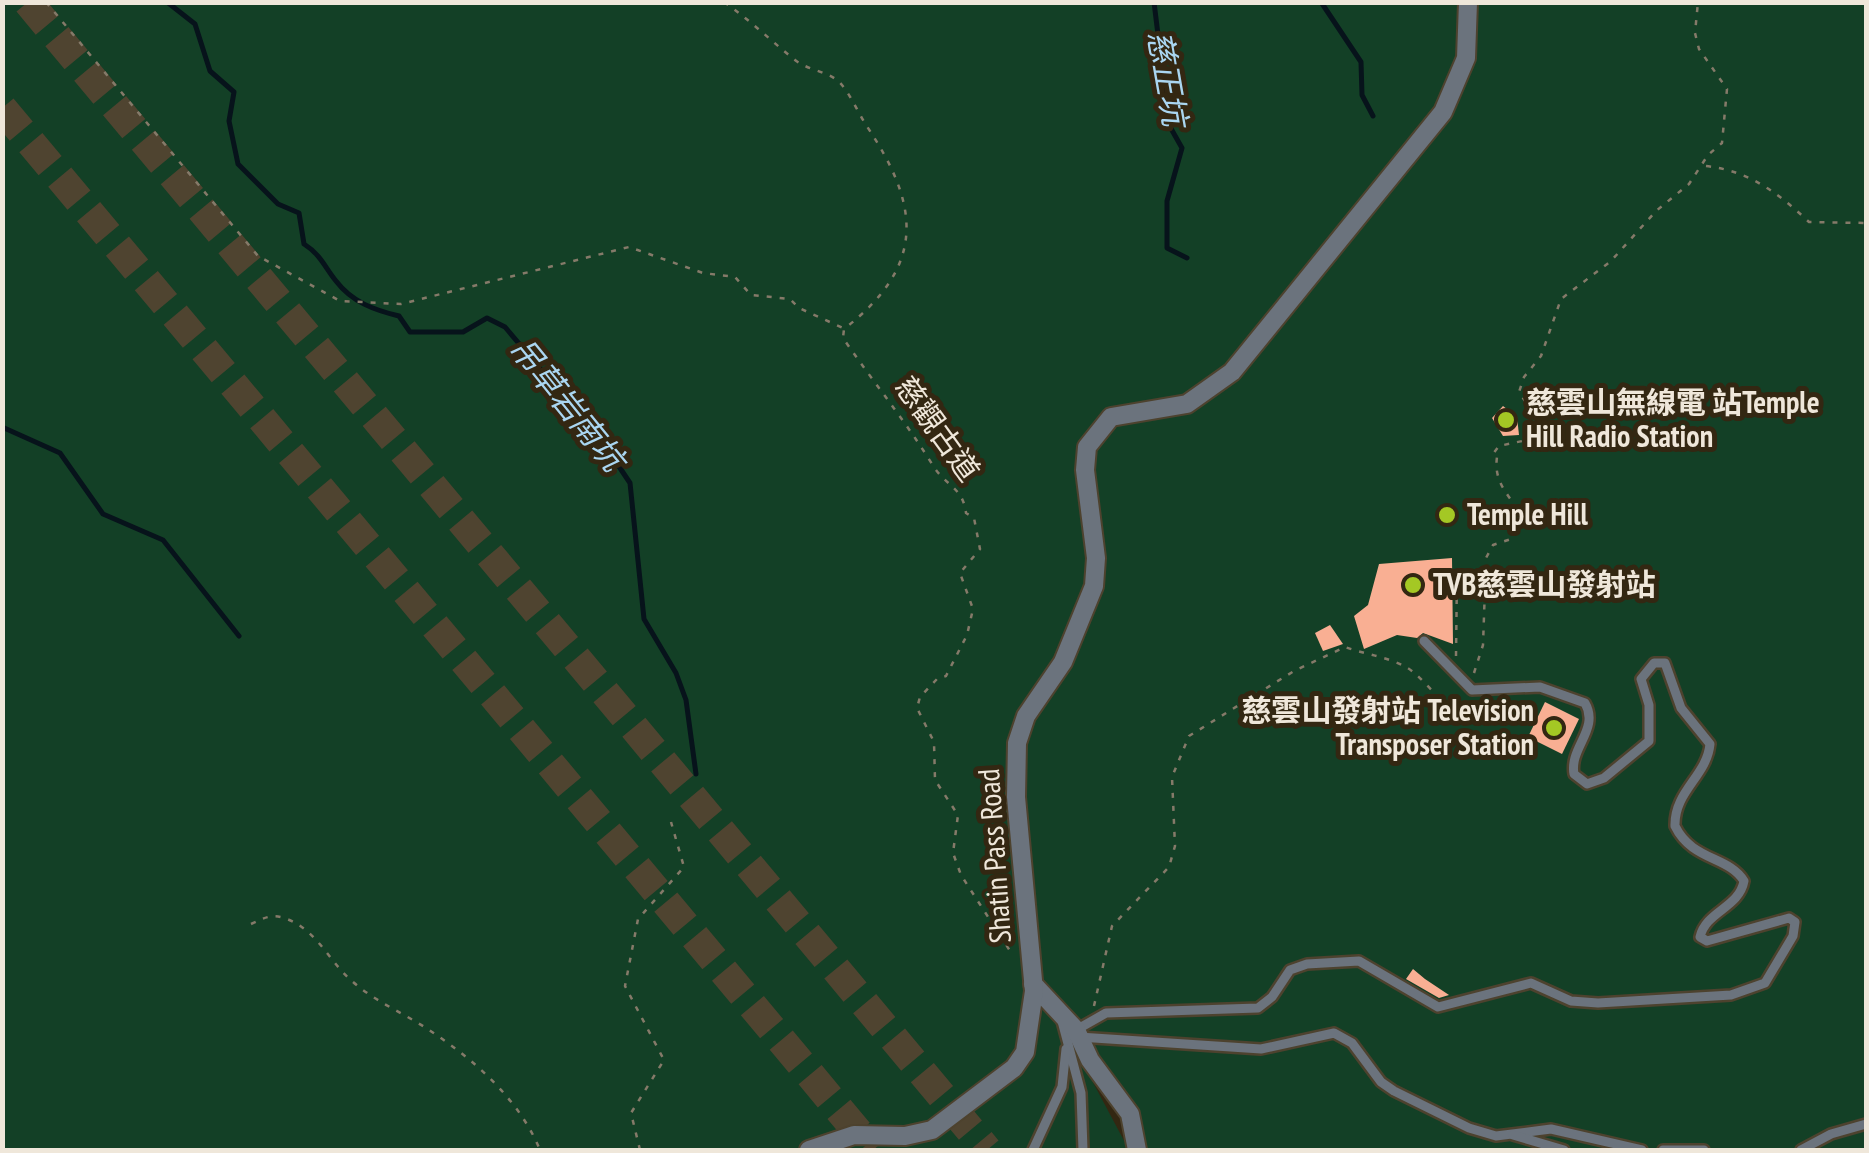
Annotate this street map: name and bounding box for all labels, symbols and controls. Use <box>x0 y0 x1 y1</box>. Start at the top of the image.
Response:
water label: 慈正坑 <box>1139 27 1198 133</box>
water label: 吊草岩南坑 <box>501 328 637 482</box>
street label: 慈觀古道 <box>887 368 989 488</box>
place label: 慈雲山無線電 站Temple Hill Radio Station <box>1526 382 1820 455</box>
marker: 慈雲山無線電 站Temple Hill Radio Station <box>1495 409 1517 431</box>
place label: Temple Hill <box>1467 494 1589 533</box>
marker: Temple Hill <box>1436 504 1458 526</box>
place label: TVB慈雲山發射站 <box>1433 564 1656 603</box>
marker: TVB慈雲山發射站 <box>1402 574 1424 596</box>
place label: 慈雲山發射站 Television Transposer Station <box>1241 690 1534 763</box>
marker: 慈雲山發射站 Television Transposer Station <box>1543 717 1565 739</box>
street label: Shatin Pass Road <box>968 768 1019 945</box>

